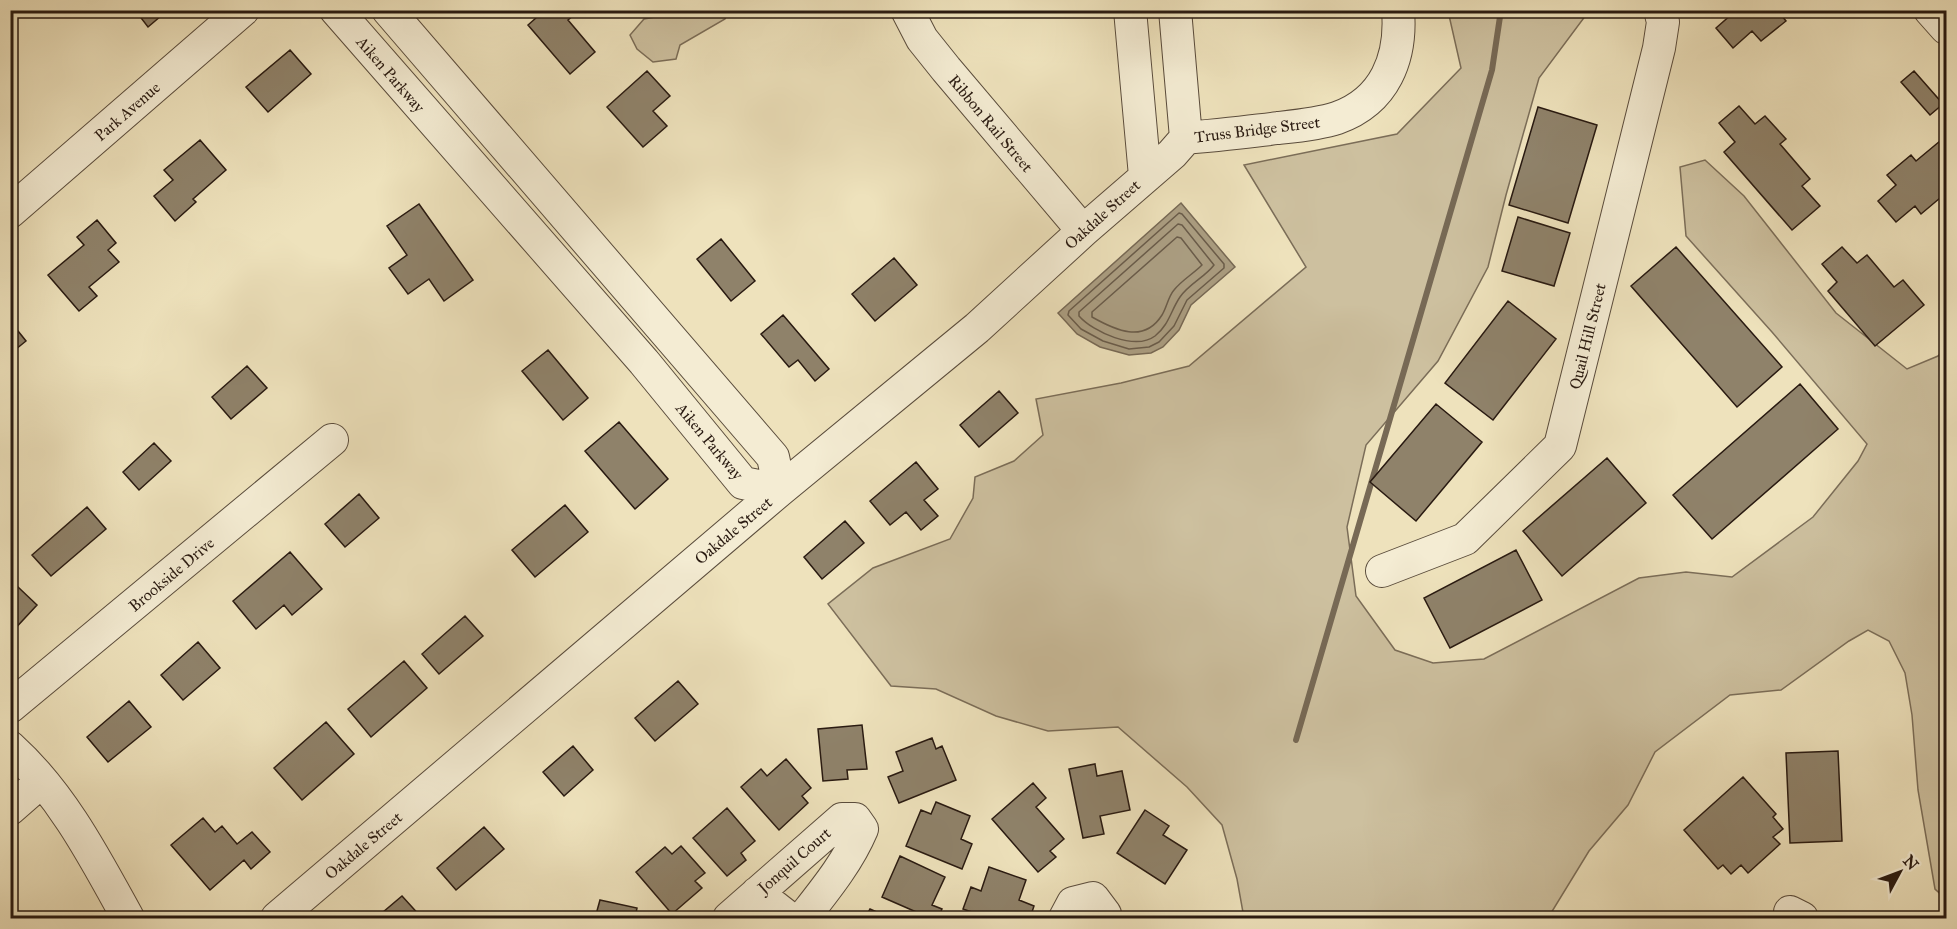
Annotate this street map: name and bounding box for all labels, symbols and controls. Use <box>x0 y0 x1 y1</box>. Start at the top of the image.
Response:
street label: Aiken Parkway <box>352 32 429 117</box>
street label: Ribbon Rail Street <box>944 71 1037 176</box>
street label: Park Avenue <box>91 78 164 145</box>
street label: Truss Bridge Street <box>1193 112 1321 148</box>
street label: Oakdale Street <box>1061 175 1144 253</box>
street label: Quail Hill Street <box>1565 281 1610 391</box>
street label: Aiken Parkway <box>671 398 748 484</box>
street label: Oakdale Street <box>691 492 776 568</box>
street label: Brookside Drive <box>125 533 218 616</box>
street label: Oakdale Street <box>321 807 406 883</box>
street label: Jonquil Court <box>752 823 836 899</box>
north arrow <box>1870 842 1930 902</box>
text: N <box>1899 851 1923 874</box>

